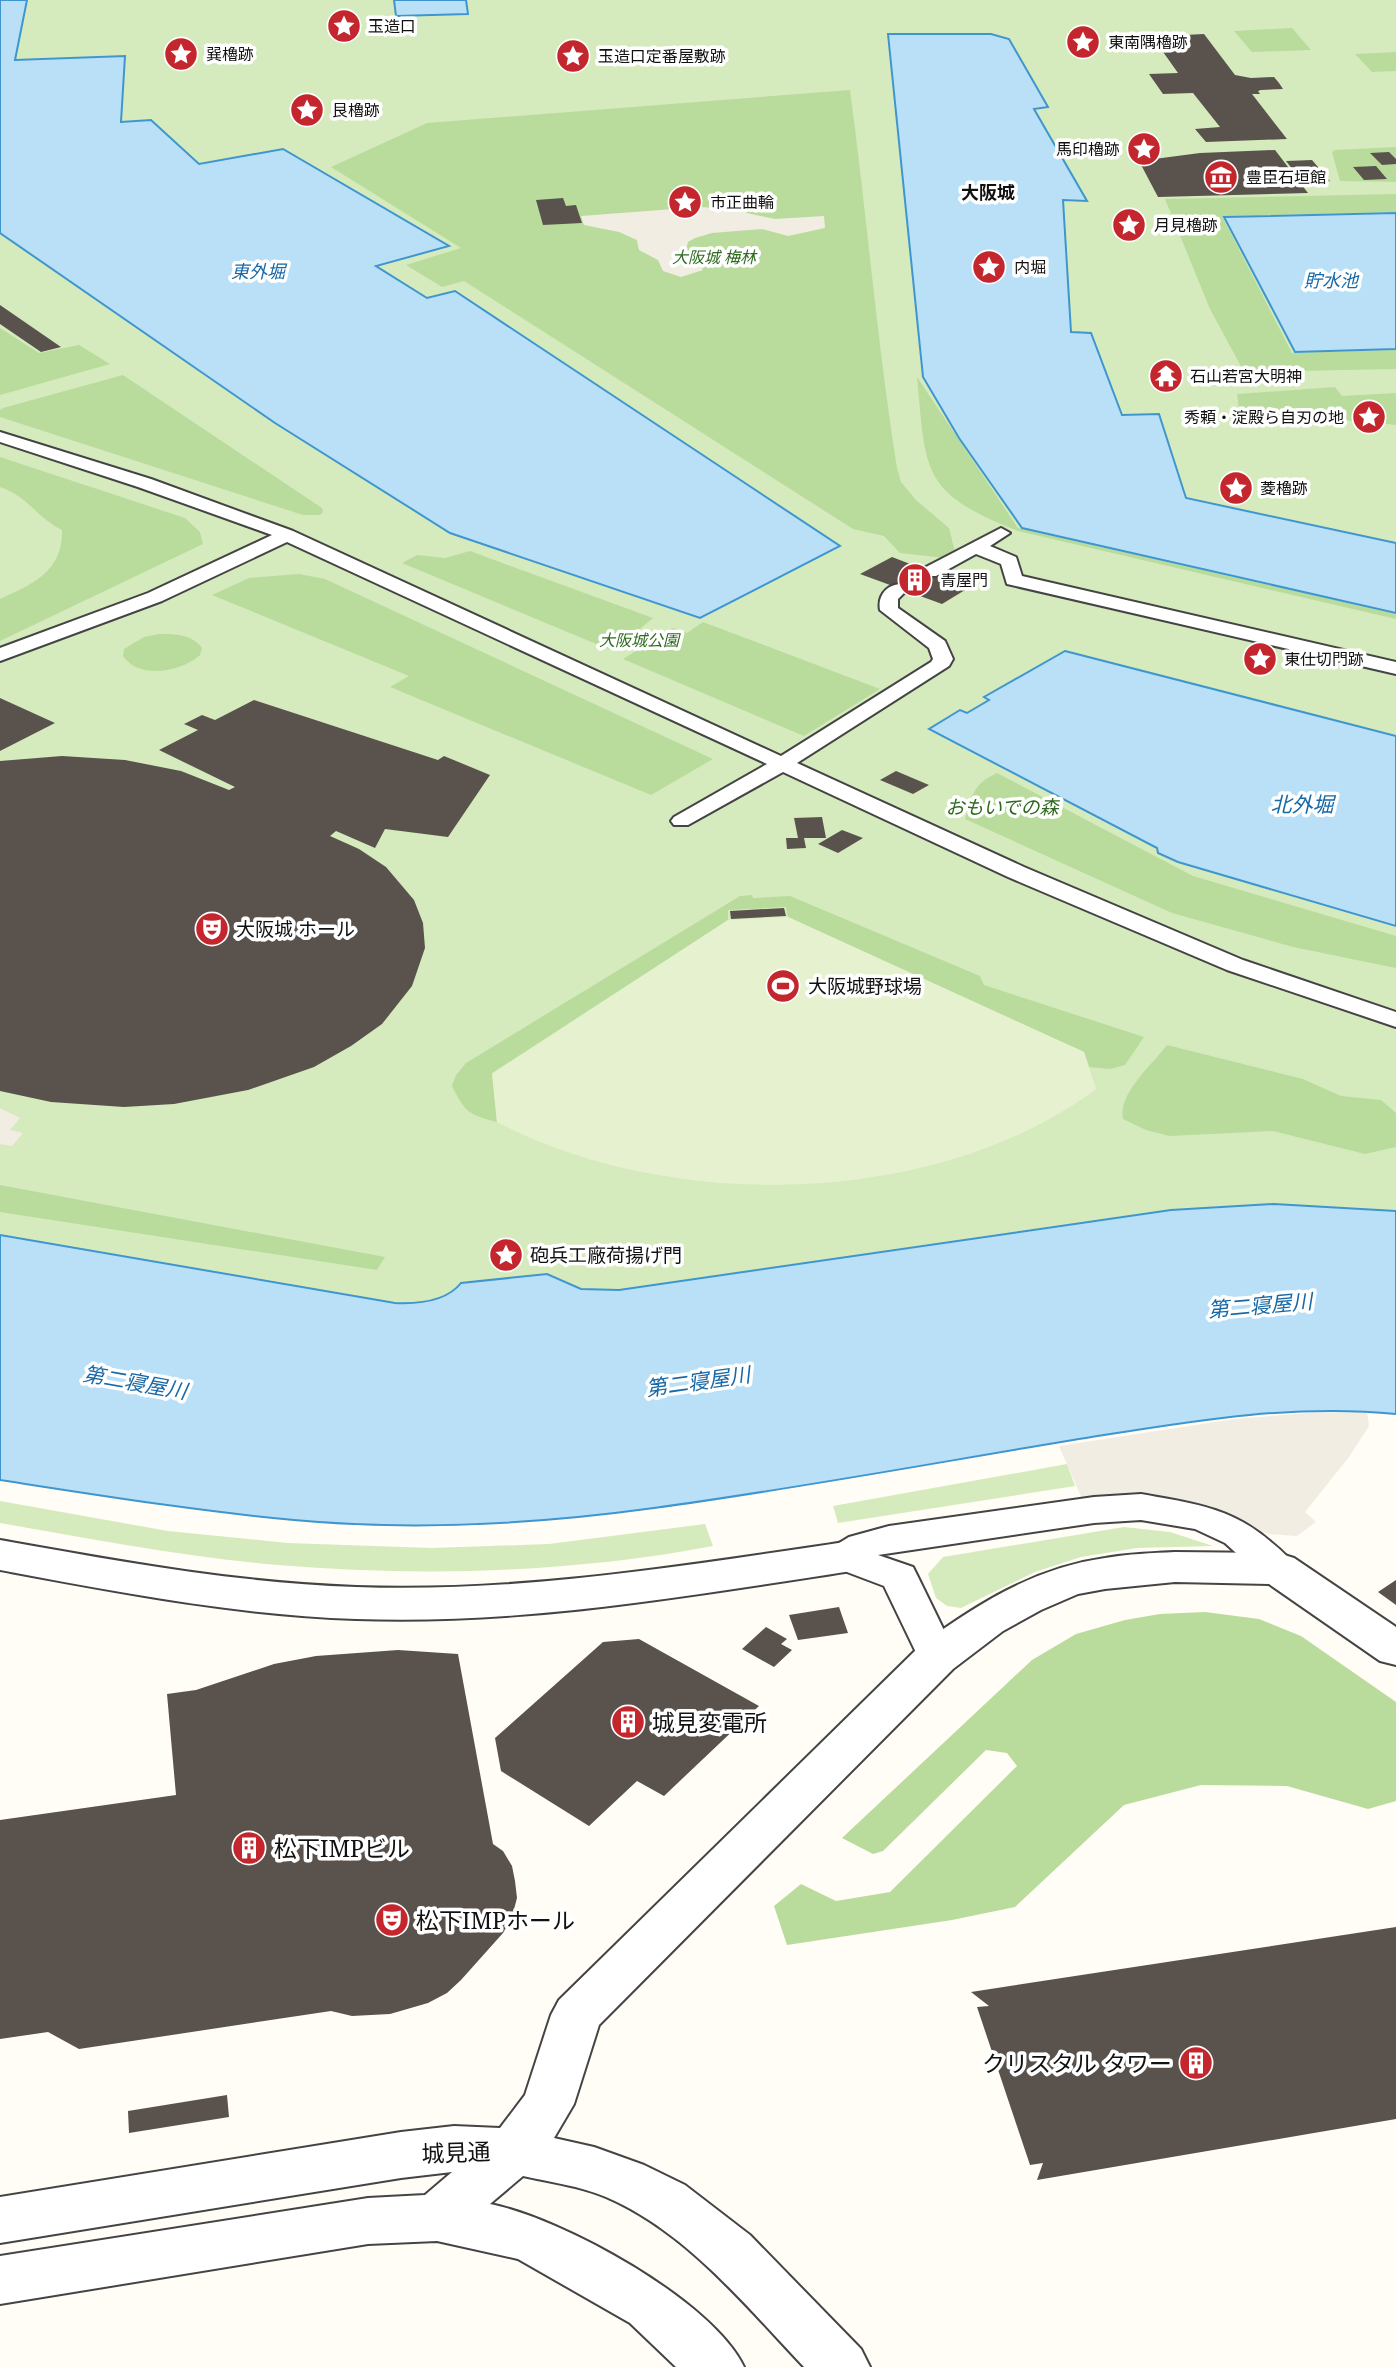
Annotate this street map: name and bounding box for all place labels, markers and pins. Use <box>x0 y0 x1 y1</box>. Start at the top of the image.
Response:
place icon: 玉造口 <box>325 7 363 45</box>
place label: 玉造口 <box>368 15 416 37</box>
place icon: 東南隅櫓跡 <box>1064 23 1102 61</box>
place label: 東南隅櫓跡 <box>1108 31 1188 53</box>
place icon: 巽櫓跡 <box>162 35 200 73</box>
place icon: 玉造口定番屋敷跡 <box>554 37 592 75</box>
place label: 巽櫓跡 <box>206 43 254 65</box>
place label: 玉造口定番屋敷跡 <box>598 45 726 67</box>
place icon: 艮櫓跡 <box>288 91 326 129</box>
place label: 艮櫓跡 <box>332 99 380 121</box>
place icon: 馬印櫓跡 <box>1125 130 1163 168</box>
place label: 馬印櫓跡 <box>1056 138 1120 160</box>
museum icon: 豊臣石垣館 <box>1202 158 1240 196</box>
place label: 豊臣石垣館 <box>1246 166 1326 188</box>
place icon: 市正曲輪 <box>666 183 704 221</box>
place label: 市正曲輪 <box>710 191 774 213</box>
place icon: 月見櫓跡 <box>1110 206 1148 244</box>
place label: 月見櫓跡 <box>1154 214 1218 236</box>
place icon: 内堀 <box>970 248 1008 286</box>
place label: 内堀 <box>1014 256 1046 278</box>
temple icon: 石山若宮大明神 <box>1147 357 1185 395</box>
place label: 石山若宮大明神 <box>1190 365 1302 387</box>
place icon: 秀頼・淀殿ら自刃の地 <box>1350 398 1388 436</box>
place label: 秀頼・淀殿ら自刃の地 <box>1184 406 1344 428</box>
place icon: 菱櫓跡 <box>1217 469 1255 507</box>
place label: 菱櫓跡 <box>1260 477 1308 499</box>
building icon: 青屋門 <box>896 561 934 599</box>
place label: 青屋門 <box>940 569 988 591</box>
place icon: 東仕切門跡 <box>1241 640 1279 678</box>
place label: 東仕切門跡 <box>1284 648 1364 670</box>
theatre icon: 大阪城 ホール <box>193 910 231 948</box>
place label: 大阪城 ホール <box>236 916 355 942</box>
sports icon: 大阪城野球場 <box>764 967 802 1005</box>
place label: 大阪城野球場 <box>808 973 922 999</box>
place icon: 砲兵工廠荷揚げ門 <box>487 1236 525 1274</box>
place label: 砲兵工廠荷揚げ門 <box>530 1242 682 1268</box>
building icon: 城見変電所 <box>609 1703 647 1741</box>
place label: 城見変電所 <box>652 1706 767 1738</box>
building icon: 松下IMPビル <box>230 1829 268 1867</box>
place label: 松下IMPビル <box>274 1832 410 1864</box>
theatre icon: 松下IMPホール <box>373 1901 411 1939</box>
place label: 松下IMPホール <box>416 1904 575 1936</box>
building icon: クリスタル タワー <box>1177 2044 1215 2082</box>
place label: クリスタル タワー <box>982 2047 1172 2079</box>

